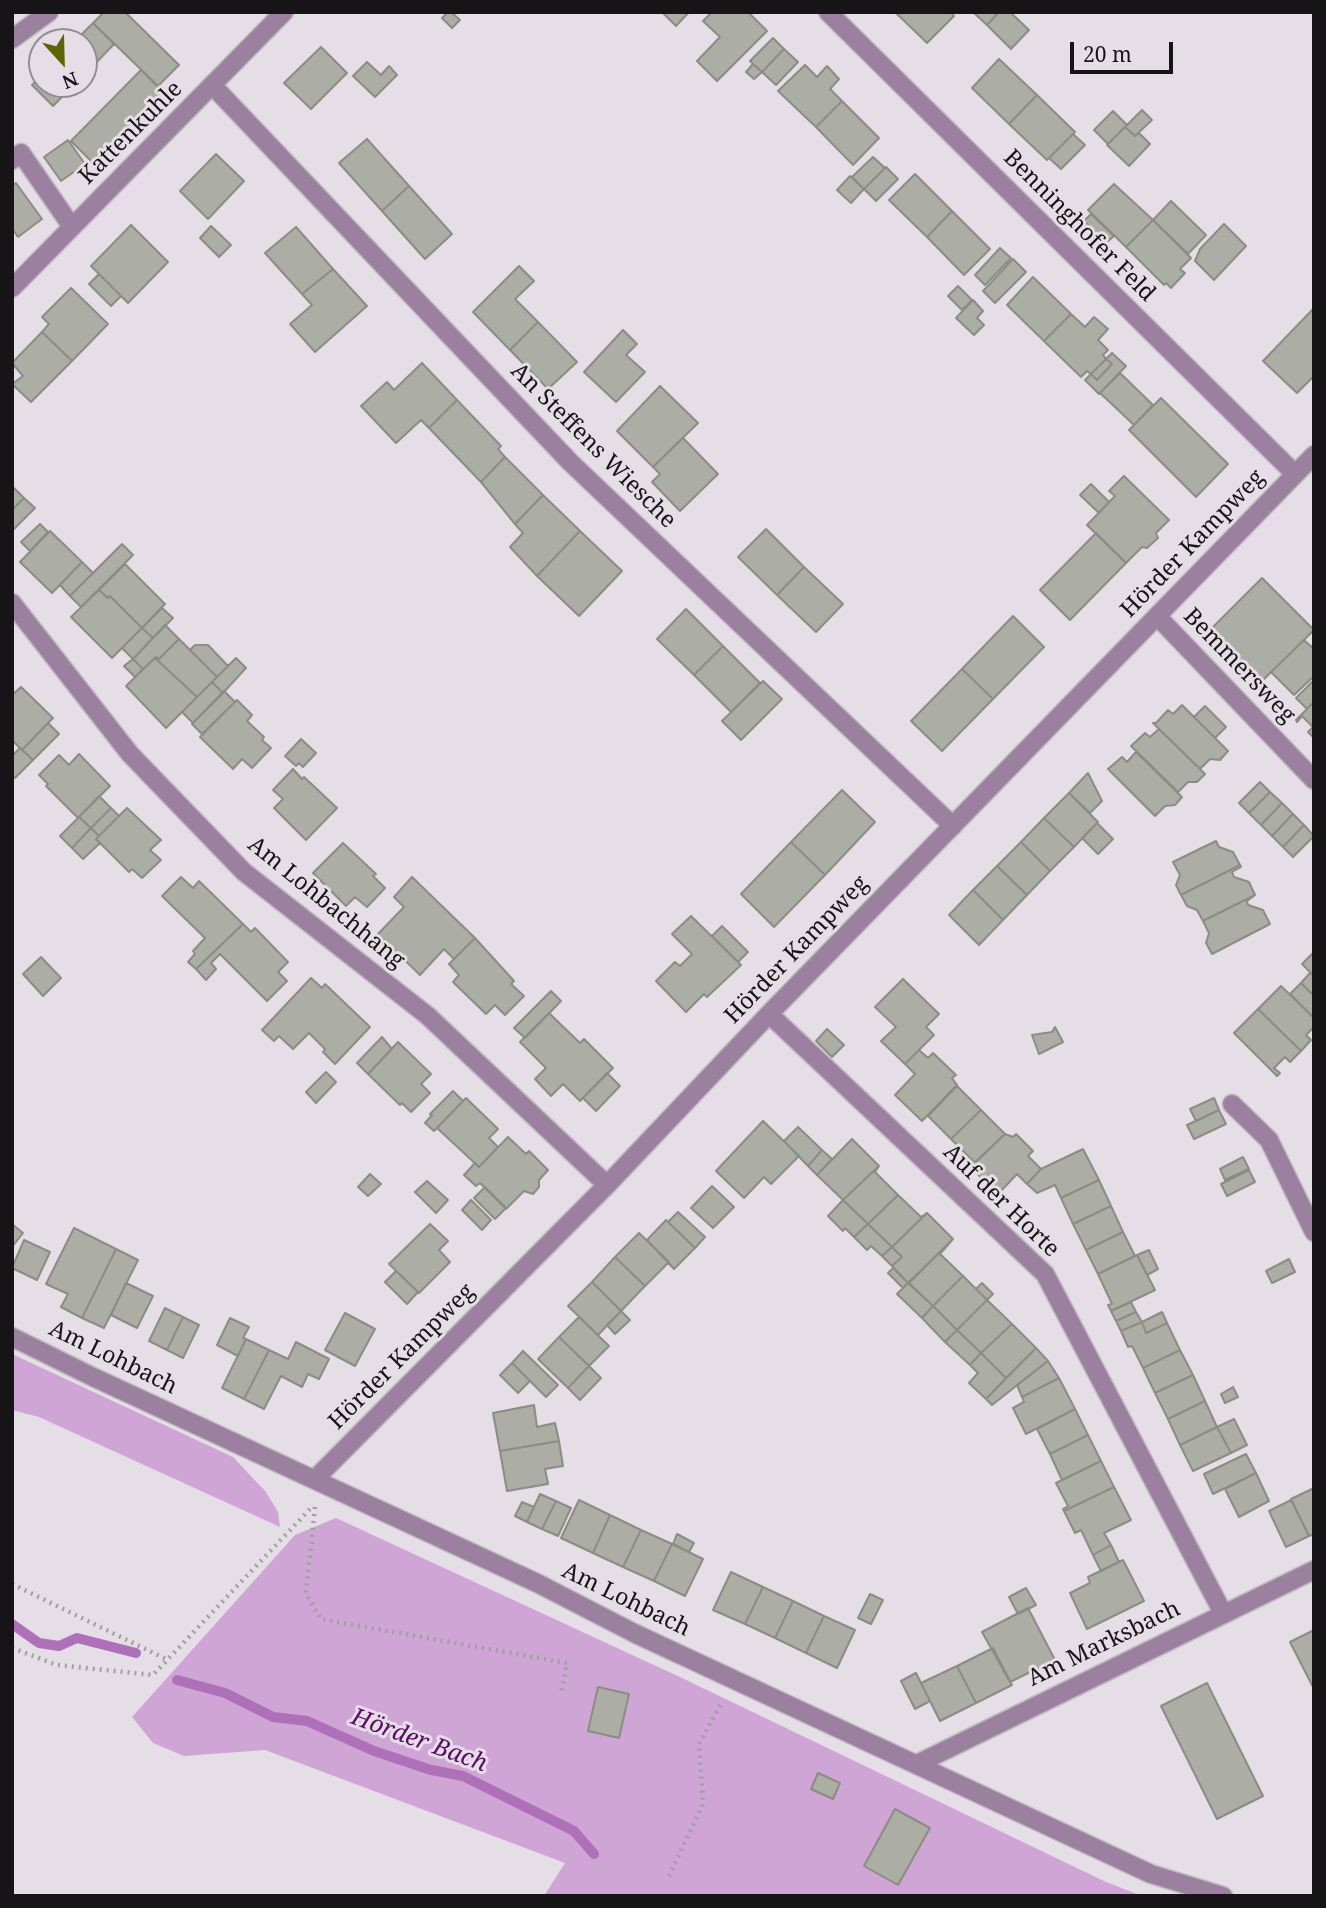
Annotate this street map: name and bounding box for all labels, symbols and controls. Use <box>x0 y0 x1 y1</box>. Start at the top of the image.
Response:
north arrow <box>28 28 98 98</box>
scale bar <box>1074 28 1177 72</box>
text: 20 m <box>1083 40 1132 68</box>
text: N <box>58 66 82 95</box>
street label: Kattenkuhle <box>74 76 188 190</box>
street label: Benninghofer Feld <box>997 144 1161 308</box>
street label: An Steffens Wiesche <box>505 358 681 534</box>
street label: Hörder Kampweg <box>1115 464 1271 624</box>
street label: Bemmersweg <box>1177 603 1301 729</box>
street label: Am Lohbachhang <box>242 831 410 975</box>
street label: Hörder Kampweg <box>719 870 875 1030</box>
street label: Auf der Horte <box>937 1139 1065 1263</box>
street label: Hörder Kampweg <box>323 1278 481 1436</box>
street label: Am Lohbach <box>44 1315 182 1401</box>
street label: Am Lohbach <box>557 1557 695 1643</box>
street label: Am Marksbach <box>1023 1595 1185 1693</box>
water label: Hörder Bach <box>347 1703 491 1779</box>

